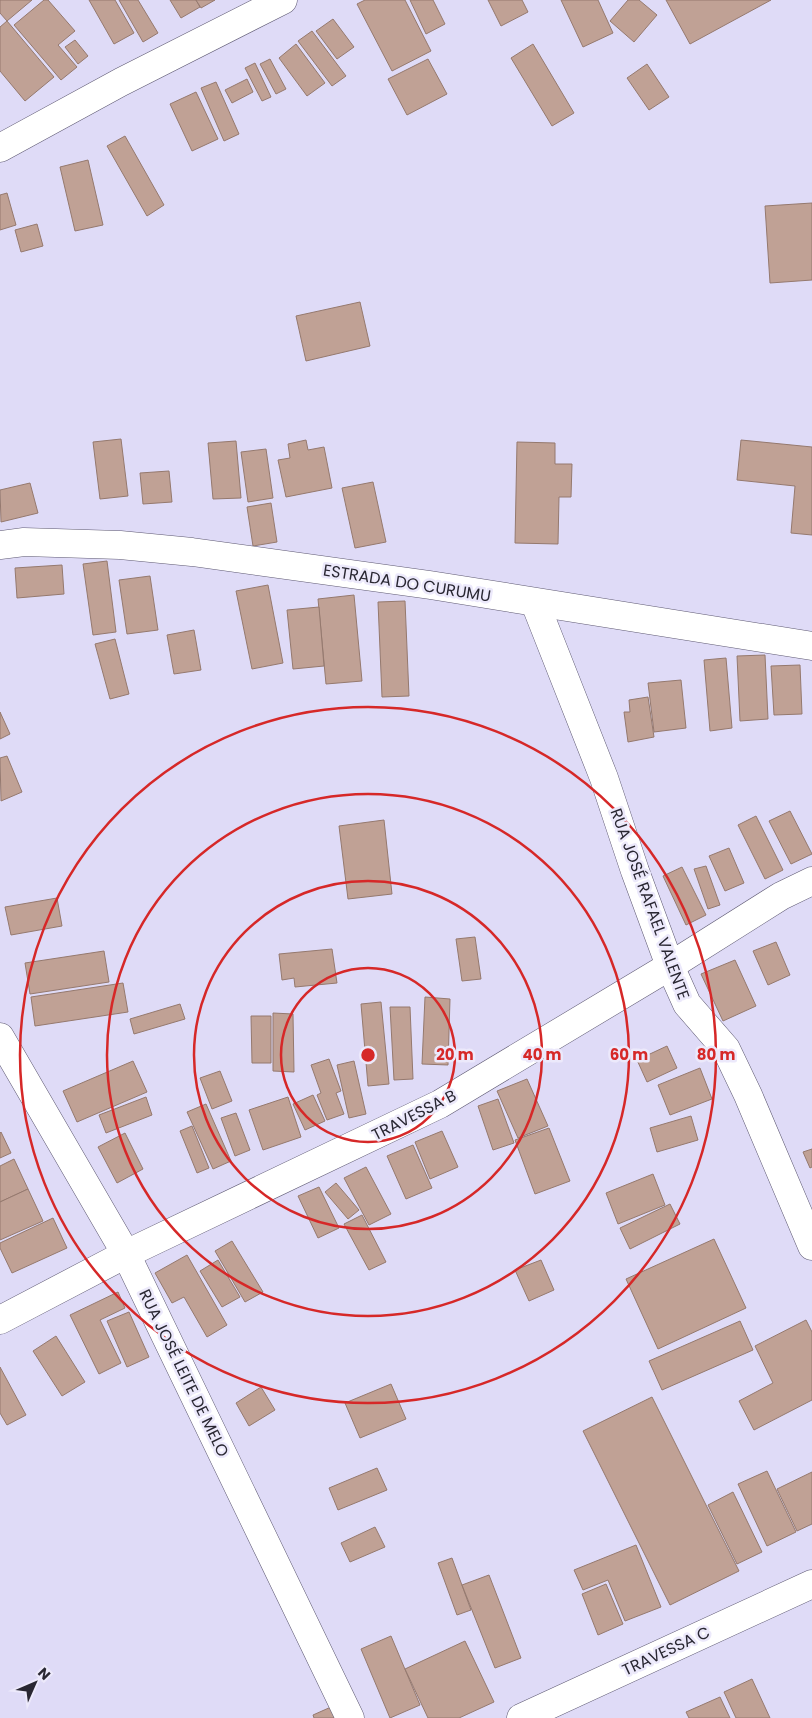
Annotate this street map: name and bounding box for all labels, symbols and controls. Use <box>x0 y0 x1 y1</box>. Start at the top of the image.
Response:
street label: ESTRADA DO CURUMU <box>321 558 493 608</box>
street label: RUA JOSÉ RAFAEL VALENTE <box>605 805 695 1003</box>
text: 20 m <box>436 1044 474 1065</box>
text: 40 m <box>522 1044 562 1065</box>
text: 60 m <box>610 1044 648 1065</box>
text: 80 m <box>697 1044 735 1065</box>
centre of rings <box>359 1046 377 1064</box>
street label: TRAVESSA B <box>368 1084 460 1146</box>
street label: RUA JOSÉ LEITE DE MELO <box>133 1285 235 1461</box>
street label: TRAVESSA C <box>618 1621 714 1681</box>
north arrow <box>10 1658 60 1708</box>
text: N <box>33 1663 55 1685</box>

